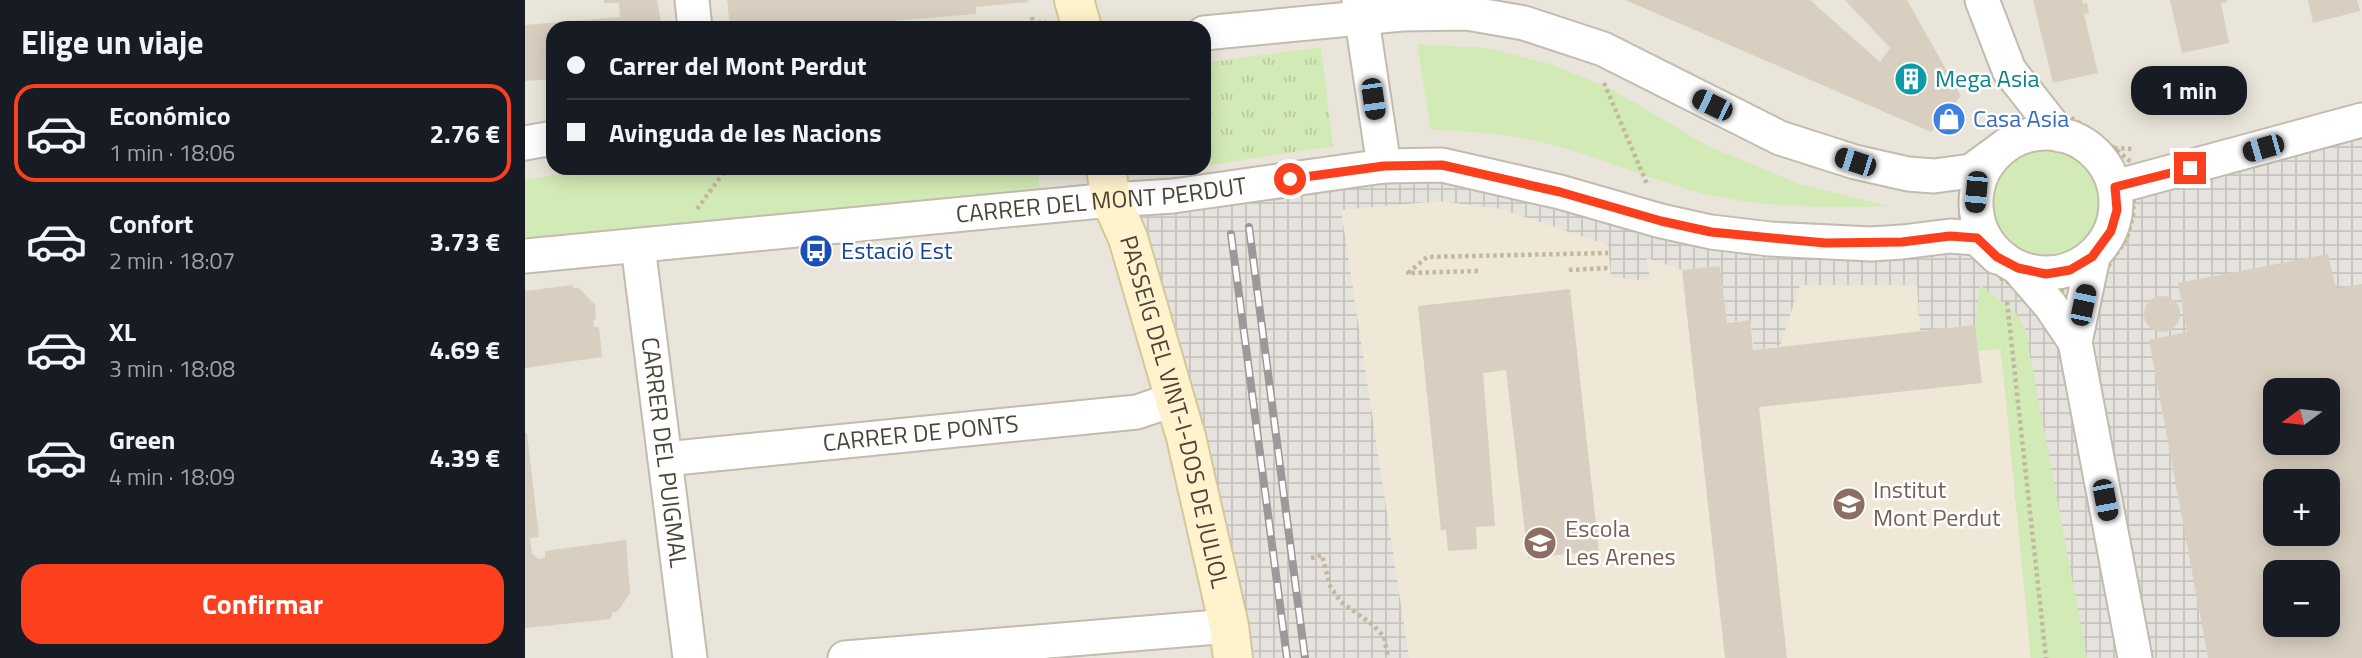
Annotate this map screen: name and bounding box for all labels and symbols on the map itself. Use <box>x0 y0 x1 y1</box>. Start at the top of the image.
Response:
building icon: Mega Asia <box>1892 60 1930 98</box>
place label: Mega Asia <box>1935 60 2040 96</box>
callout: 1 min <box>2132 66 2248 116</box>
car <box>1360 77 1387 121</box>
car <box>1689 86 1736 124</box>
shop icon: Casa Asia <box>1930 100 1968 138</box>
place label: Casa Asia <box>1973 100 2069 136</box>
car <box>2240 132 2287 164</box>
car <box>1832 146 1879 178</box>
route end <box>2174 152 2206 184</box>
route start <box>1274 163 1306 195</box>
street label: CARRER DEL MONT PERDUT <box>954 167 1249 232</box>
car <box>1964 170 1989 214</box>
street label: PASSEIG DEL VINT-I-DOS DE JULIOL <box>1111 231 1239 592</box>
bus stop icon: Estació Est <box>797 232 835 270</box>
place label: Estació Est <box>841 232 953 268</box>
car <box>2069 282 2098 328</box>
street label: CARRER DEL PUIGMAL <box>633 335 698 570</box>
north arrow <box>2263 378 2340 455</box>
street label: CARRER DE PONTS <box>821 405 1020 460</box>
place label: Institut Mont Perdut <box>1873 471 2001 535</box>
car <box>2091 477 2120 523</box>
school or university icon: Institut Mont Perdut <box>1830 485 1868 523</box>
place label: Escola Les Arenes <box>1565 510 1676 574</box>
school or university icon: Escola Les Arenes <box>1521 524 1559 562</box>

